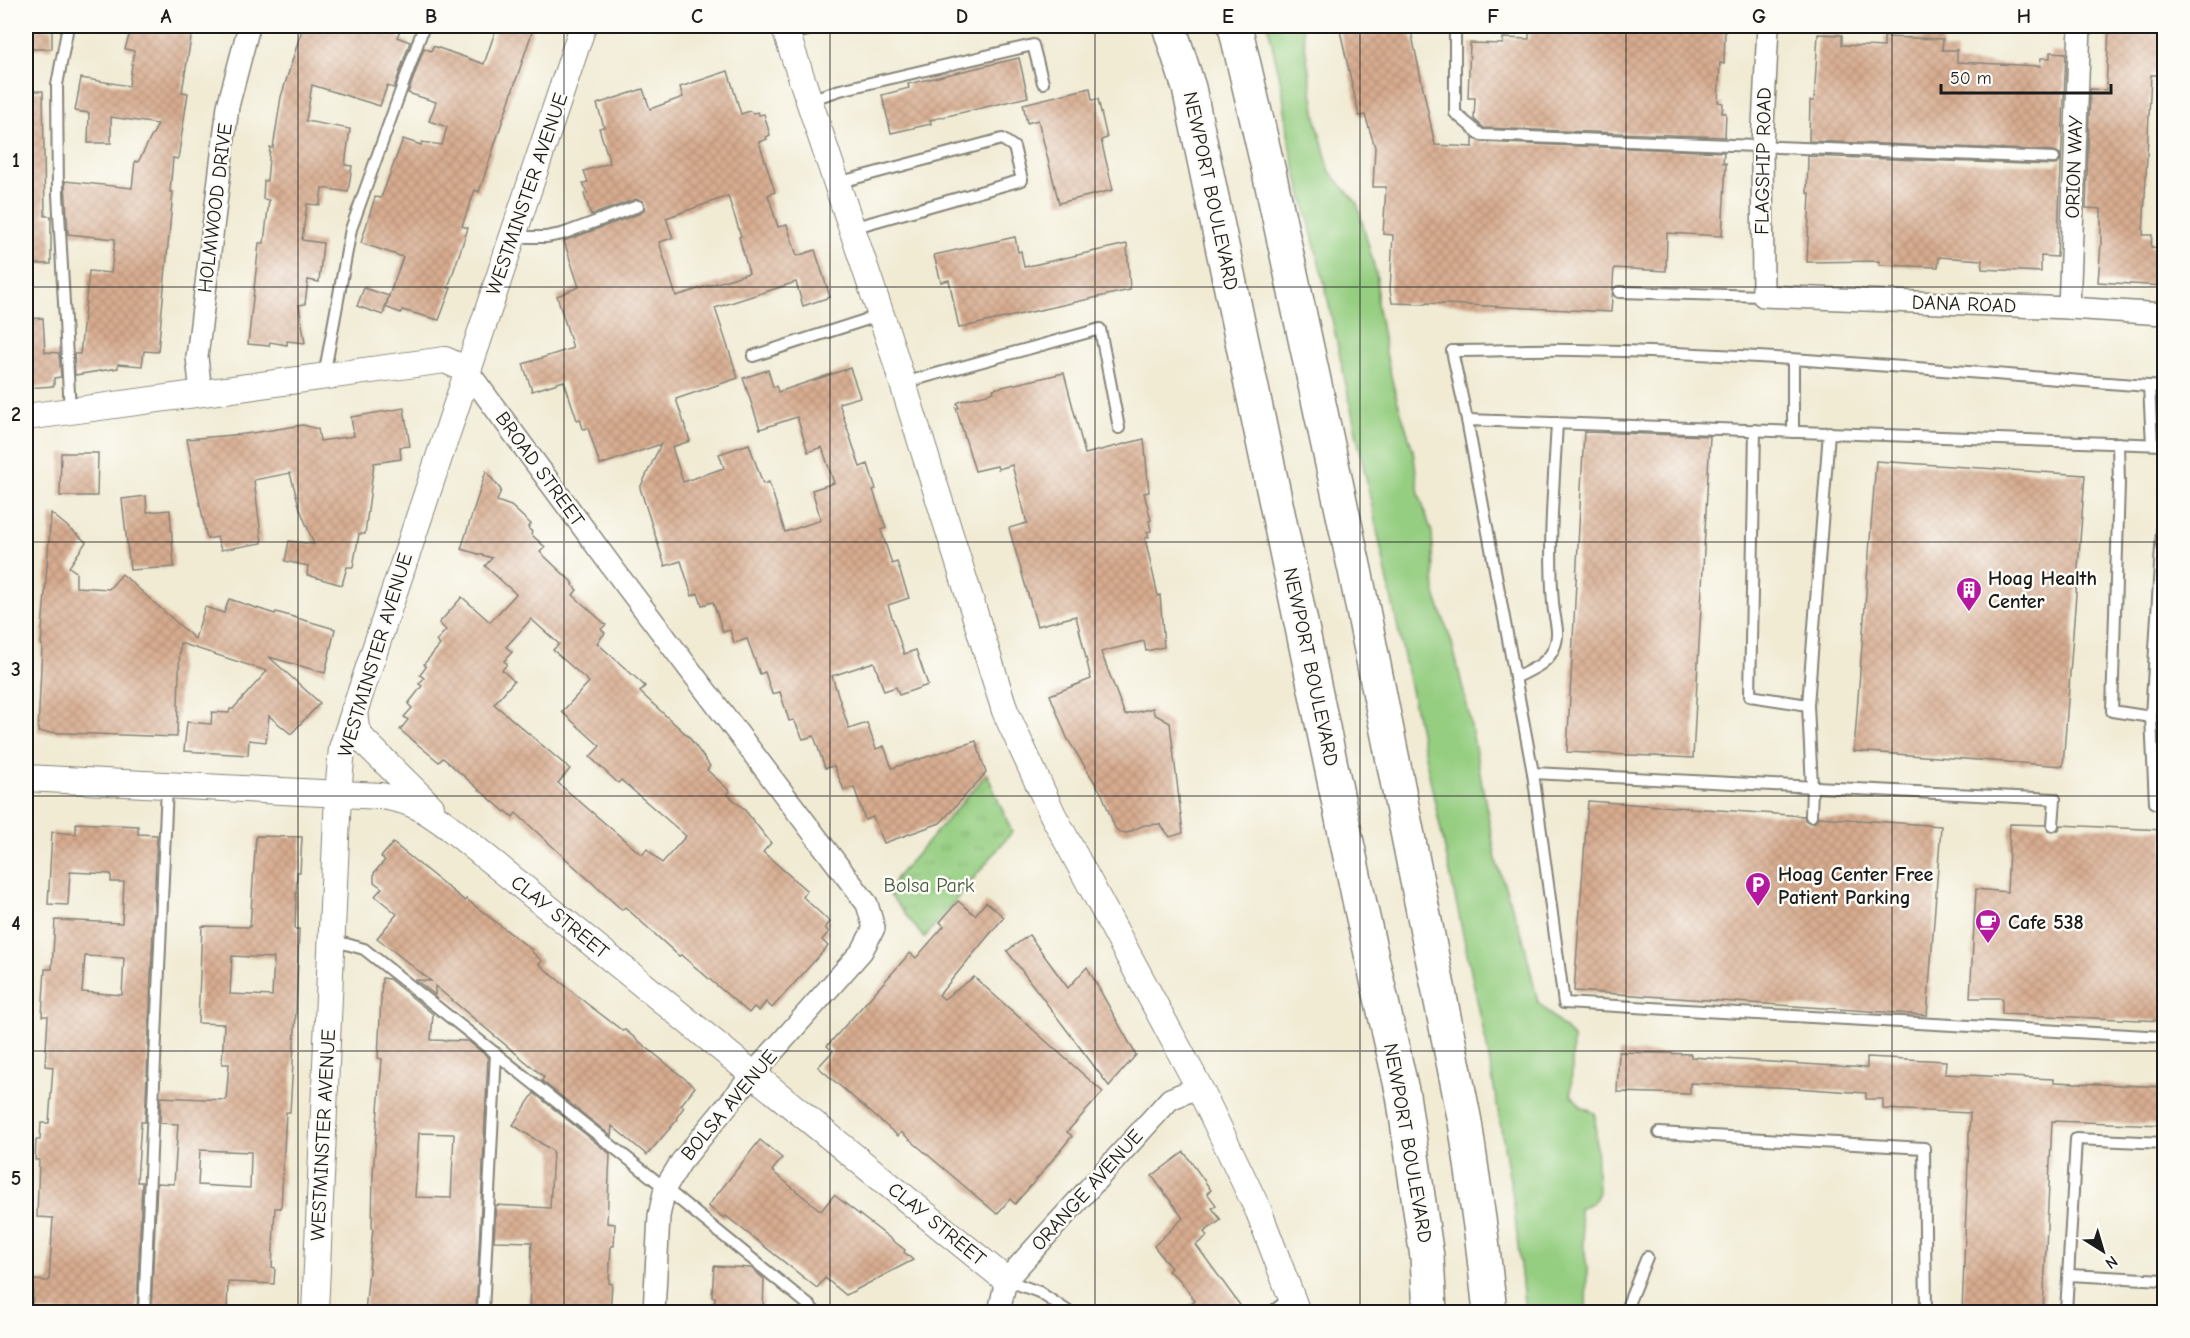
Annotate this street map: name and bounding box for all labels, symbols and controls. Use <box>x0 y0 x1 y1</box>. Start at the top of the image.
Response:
text: A <box>160 5 172 28</box>
text: B <box>425 5 437 28</box>
text: C <box>691 5 703 28</box>
text: D <box>956 5 968 28</box>
text: E <box>1222 5 1234 28</box>
text: F <box>1487 5 1499 28</box>
text: G <box>1752 5 1766 28</box>
text: H <box>2017 5 2031 28</box>
scale bar <box>1941 57 2110 95</box>
text: 50 m <box>1950 68 1992 89</box>
street label: FLAGSHIP ROAD <box>1750 87 1776 235</box>
street label: WESTMINSTER AVENUE <box>482 90 572 298</box>
street label: NEWPORT BOULEVARD <box>1179 90 1243 292</box>
street label: ORION WAY <box>2061 115 2087 219</box>
street label: HOLMWOOD DRIVE <box>193 122 237 294</box>
text: 1 <box>12 149 20 172</box>
street label: DANA ROAD <box>1911 291 2017 317</box>
text: 2 <box>11 403 21 426</box>
street label: BROAD STREET <box>491 407 590 531</box>
street label: WESTMINSTER AVENUE <box>333 550 417 760</box>
street label: NEWPORT BOULEVARD <box>1279 566 1343 768</box>
place label: Hoag Health Center <box>1988 567 2097 613</box>
building icon: Hoag Health Center <box>1954 575 1984 613</box>
text: 3 <box>11 658 21 681</box>
place label: Hoag Center Free Patient Parking <box>1778 863 1934 909</box>
parking icon: Hoag Center Free Patient Parking <box>1743 870 1773 908</box>
street label: CLAY STREET <box>506 871 614 964</box>
park label: Bolsa Park <box>884 874 975 897</box>
cafe icon: Cafe 538 <box>1973 907 2003 945</box>
place label: Cafe 538 <box>2008 911 2084 934</box>
text: 4 <box>11 912 21 935</box>
street label: WESTMINSTER AVENUE <box>306 1028 340 1242</box>
street label: NEWPORT BOULEVARD <box>1379 1041 1437 1245</box>
street label: BOLSA AVENUE <box>676 1045 782 1165</box>
street label: ORANGE AVENUE <box>1027 1125 1147 1255</box>
text: 5 <box>11 1167 21 1190</box>
street label: CLAY STREET <box>883 1178 991 1271</box>
north arrow <box>2073 1221 2133 1281</box>
text: N <box>2102 1252 2121 1273</box>

